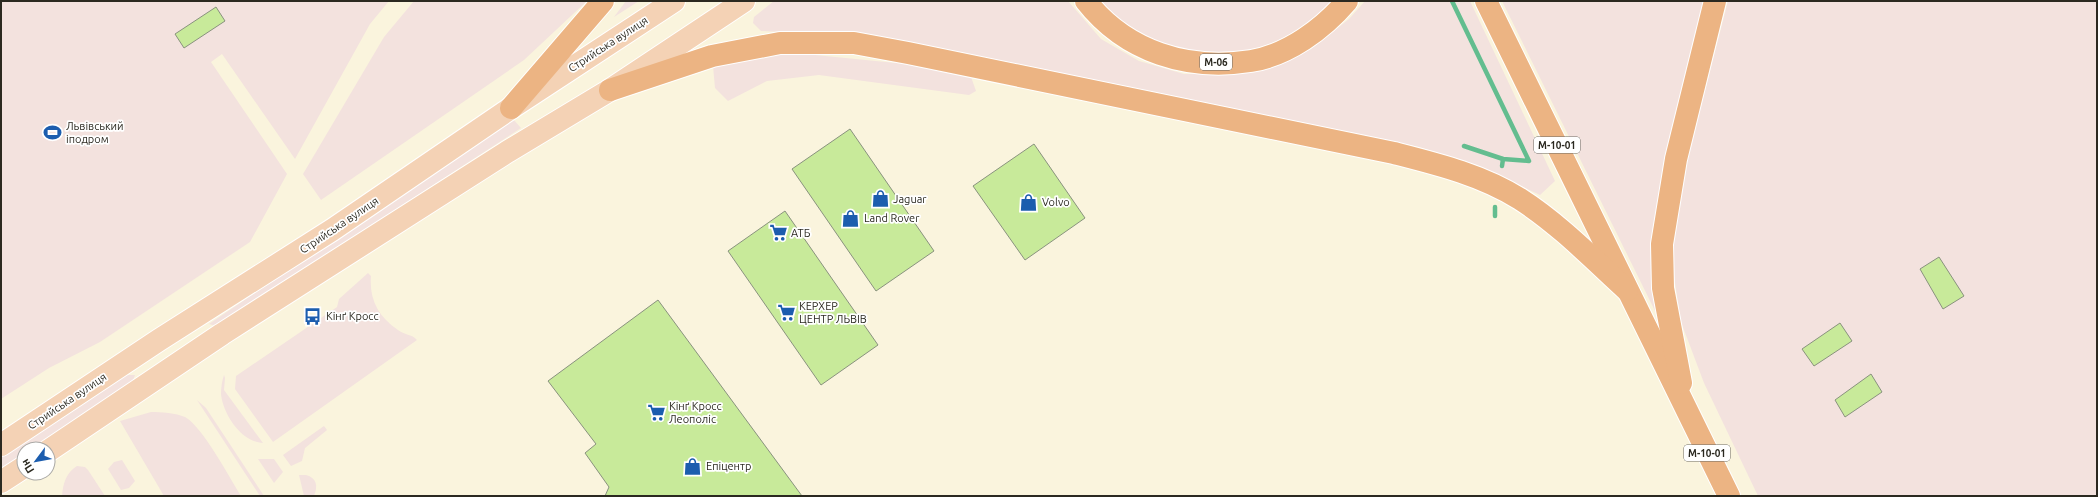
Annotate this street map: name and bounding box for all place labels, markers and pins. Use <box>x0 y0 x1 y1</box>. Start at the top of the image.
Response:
place label: Львівський іподром <box>66 120 124 145</box>
sports icon: Львівський іподром <box>43 122 63 142</box>
shop icon: Jaguar <box>870 189 890 209</box>
shop icon: Volvo <box>1019 192 1039 212</box>
place label: Jaguar <box>893 193 927 205</box>
place label: Volvo <box>1042 196 1070 208</box>
shop icon: Land Rover <box>841 208 861 228</box>
place label: Land Rover <box>864 212 920 224</box>
supermarket icon: АТБ <box>768 223 788 243</box>
place label: АТБ <box>791 227 811 239</box>
place label: КЕРХЕР ЦЕНТР ЛЬВІВ <box>799 300 867 325</box>
supermarket icon: КЕРХЕР ЦЕНТР ЛЬВІВ <box>776 302 796 322</box>
bus stop icon: Кінґ Кросс <box>303 306 323 326</box>
place label: Кінґ Кросс <box>326 310 379 322</box>
place label: Кінґ Кросс Леополіс <box>669 400 722 425</box>
supermarket icon: Кінґ Кросс Леополіс <box>646 402 666 422</box>
shop icon: Епіцентр <box>683 456 703 476</box>
place label: Епіцентр <box>706 460 751 472</box>

